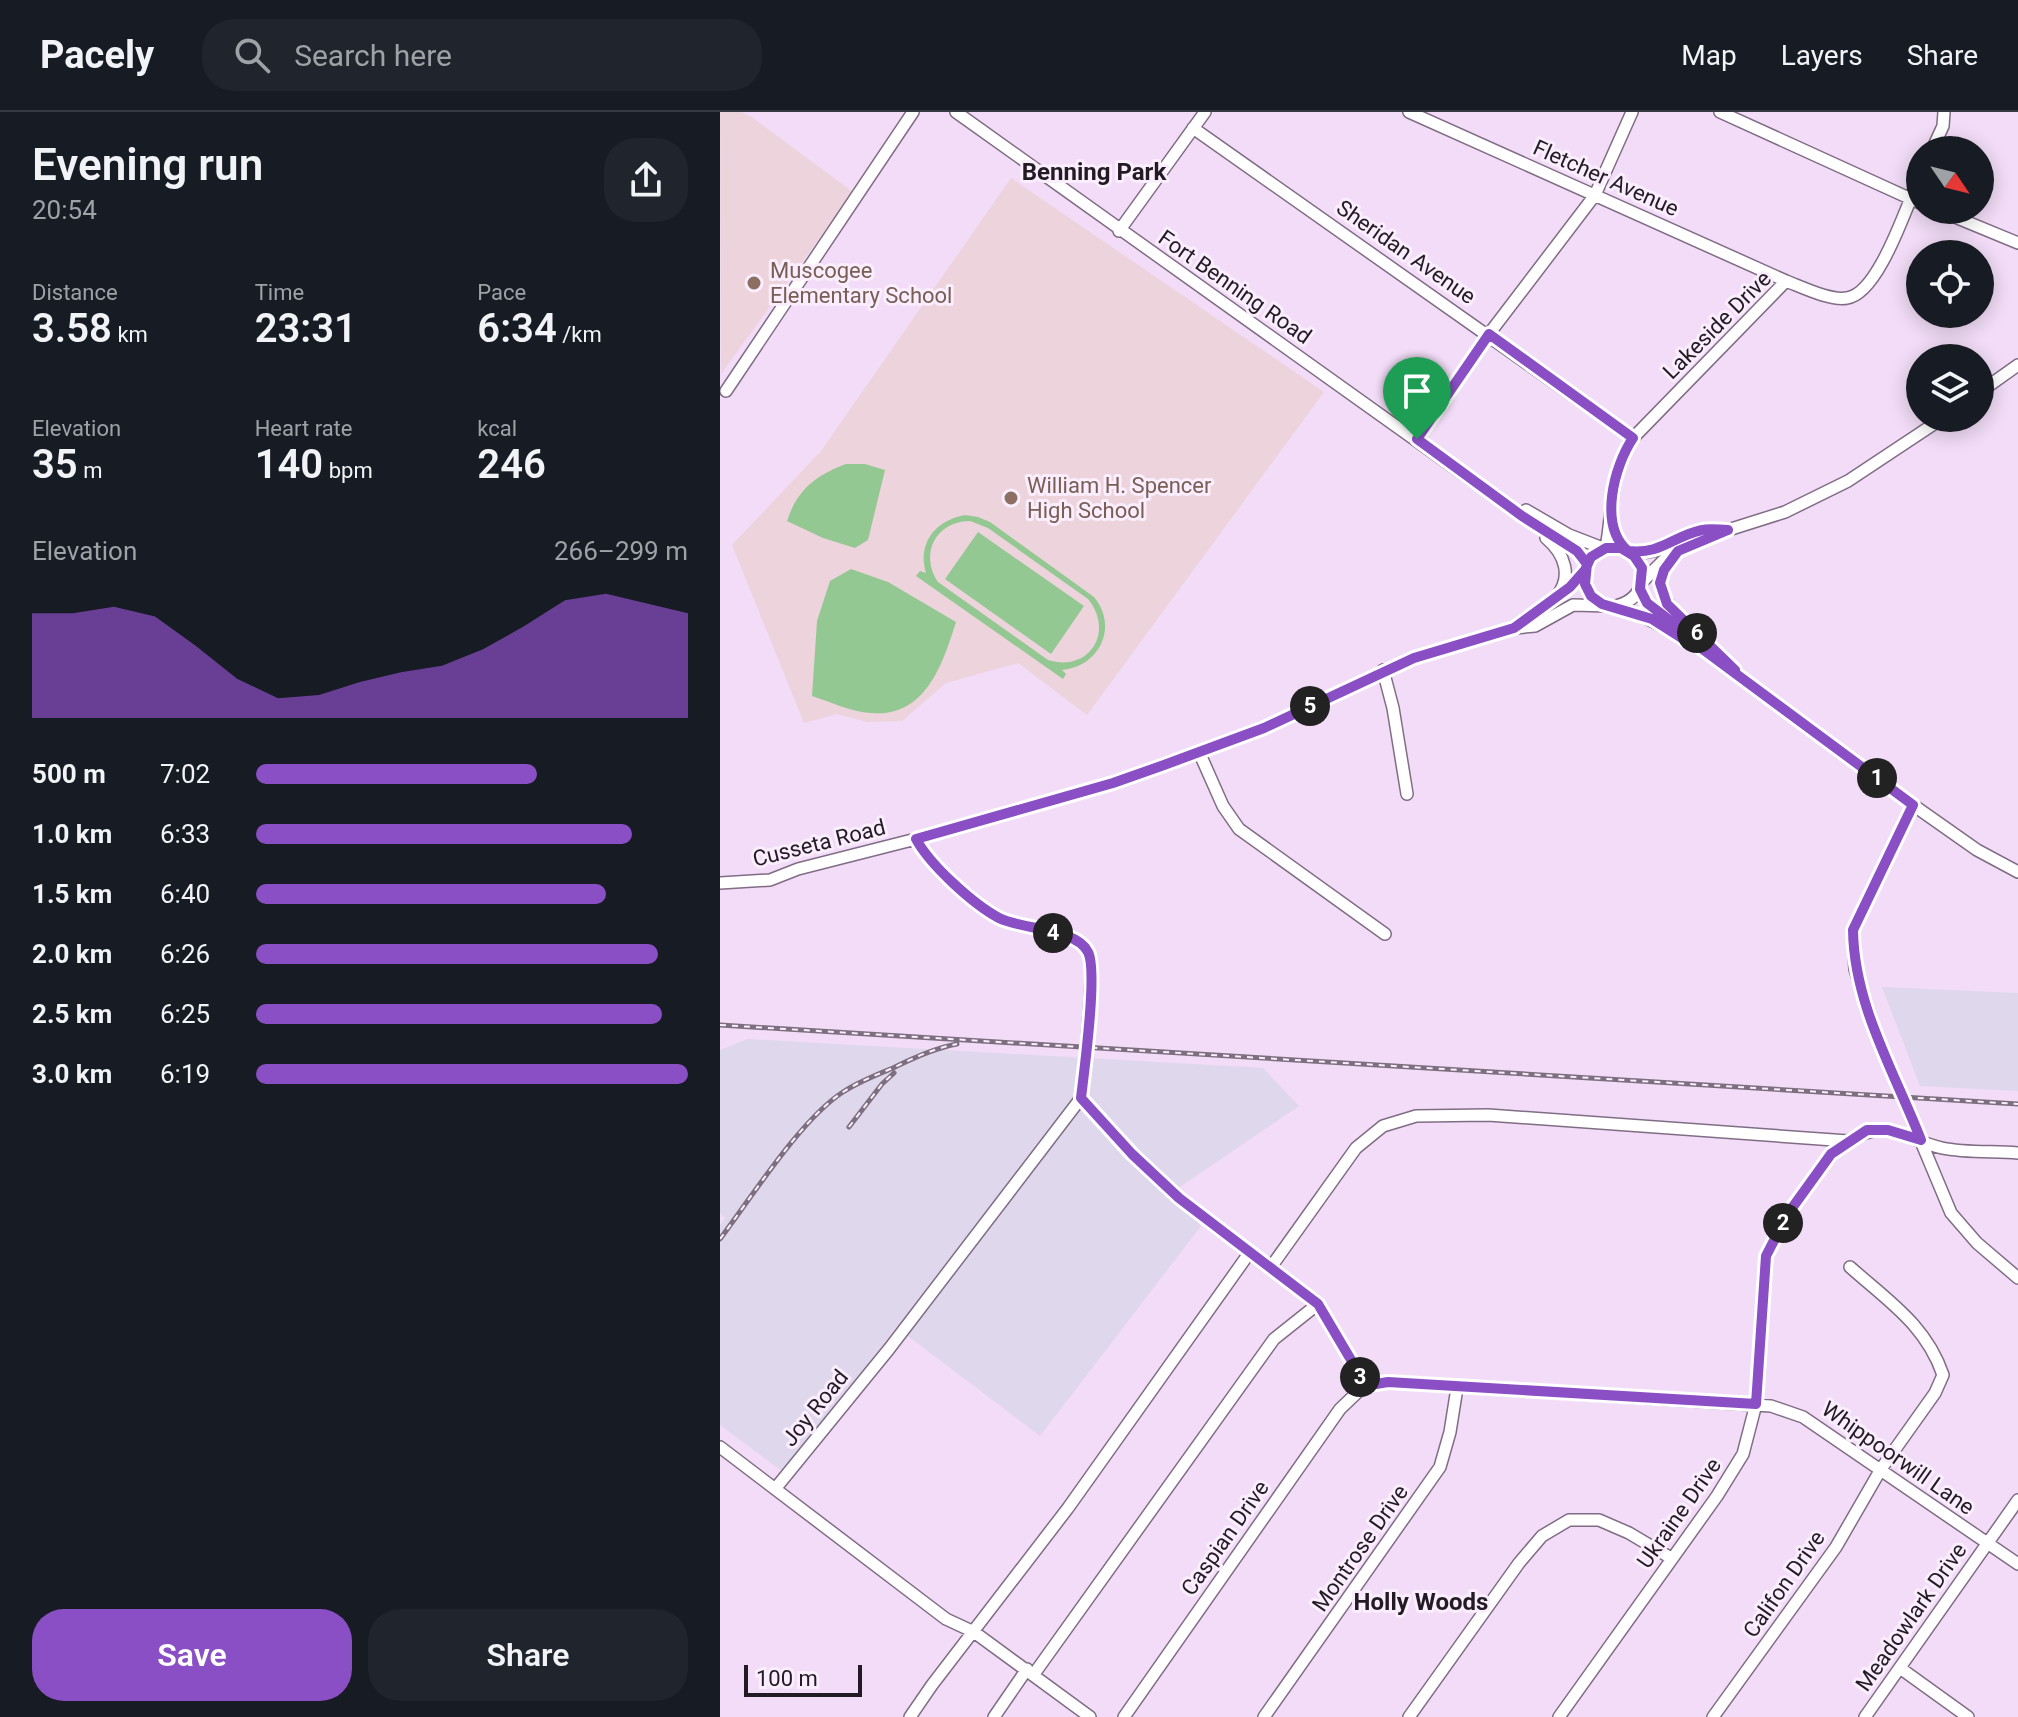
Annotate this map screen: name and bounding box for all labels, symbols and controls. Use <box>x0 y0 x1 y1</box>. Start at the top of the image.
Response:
search box <box>202 19 762 91</box>
text: Pacely <box>40 33 154 77</box>
icon: search <box>230 33 274 77</box>
text: Search here <box>294 38 452 73</box>
text: Map <box>1681 39 1737 72</box>
text: Layers <box>1781 39 1863 72</box>
text: Share <box>1907 39 1978 72</box>
street label: Fletcher Avenue <box>1529 135 1683 221</box>
north arrow <box>1906 136 1994 224</box>
map controls <box>1906 136 1994 432</box>
button: share <box>604 138 688 222</box>
text: Evening run <box>32 139 263 191</box>
district label: Benning Park <box>1022 158 1167 186</box>
text: 20:54 <box>32 195 97 225</box>
street label: Sheridan Avenue <box>1332 195 1480 309</box>
street label: Fort Benning Road <box>1154 225 1316 349</box>
button: locate <box>1906 240 1994 328</box>
place label: Muscogee Elementary School <box>770 258 952 308</box>
street label: Lakeside Drive <box>1658 266 1776 384</box>
marker: Muscogee Elementary School <box>745 274 763 292</box>
text: Distance <box>32 280 118 305</box>
text: Time <box>255 280 304 305</box>
text: Pace <box>477 280 526 305</box>
text: 3.58 <box>32 305 112 352</box>
text: 23:31 <box>255 305 357 352</box>
text: 6:34 <box>477 305 557 352</box>
text: km <box>112 322 148 347</box>
text: /km <box>557 322 602 347</box>
button: layers <box>1906 344 1994 432</box>
pin <box>1383 357 1451 439</box>
icon: arrive <box>1395 369 1439 413</box>
text: Elevation <box>32 416 121 441</box>
text: Heart rate <box>255 416 353 441</box>
text: kcal <box>477 416 517 441</box>
text: 35 <box>32 441 78 488</box>
text: 140 <box>255 441 323 488</box>
text: 246 <box>477 441 546 488</box>
text: m <box>78 458 102 483</box>
text: bpm <box>323 458 373 483</box>
place label: William H. Spencer High School <box>1027 473 1212 523</box>
marker: William H. Spencer High School <box>1002 489 1020 507</box>
text: Elevation <box>32 536 137 566</box>
text: 266–299 m <box>554 536 688 566</box>
pin: 6 <box>1677 613 1717 653</box>
text: 6 <box>1691 620 1703 645</box>
pin: 5 <box>1290 686 1330 726</box>
text: 5 <box>1304 693 1316 718</box>
pin: 1 <box>1857 758 1897 798</box>
text: 500 m <box>32 759 106 789</box>
text: 7:02 <box>160 759 210 789</box>
text: 1 <box>1871 765 1883 790</box>
street label: Cusseta Road <box>750 814 888 872</box>
text: 1.0 km <box>32 819 112 849</box>
text: 6:33 <box>160 819 210 849</box>
text: 1.5 km <box>32 879 112 909</box>
text: 6:40 <box>160 879 210 909</box>
pin: 4 <box>1033 913 1073 953</box>
text: 4 <box>1047 920 1059 945</box>
text: 2.0 km <box>32 939 112 969</box>
text: 6:26 <box>160 939 210 969</box>
text: 2.5 km <box>32 999 112 1029</box>
text: 6:25 <box>160 999 210 1029</box>
text: 3.0 km <box>32 1059 112 1089</box>
text: 6:19 <box>160 1059 210 1089</box>
pin: 2 <box>1763 1203 1803 1243</box>
text: 2 <box>1777 1210 1789 1235</box>
pin: 3 <box>1340 1357 1380 1397</box>
text: 3 <box>1354 1364 1366 1389</box>
street label: Joy Road <box>777 1365 853 1451</box>
street label: Whippoorwill Lane <box>1817 1396 1979 1520</box>
street label: Ukraine Drive <box>1632 1453 1726 1573</box>
street label: Caspian Drive <box>1176 1476 1274 1600</box>
street label: Montrose Drive <box>1307 1480 1413 1616</box>
street label: Califon Drive <box>1738 1526 1830 1642</box>
street label: Meadowlark Drive <box>1851 1538 1971 1696</box>
district label: Holly Woods <box>1354 1588 1488 1616</box>
button: Save <box>32 1609 352 1701</box>
button: Share <box>368 1609 688 1701</box>
scale bar <box>744 1661 862 1697</box>
text: 100 m <box>756 1666 818 1691</box>

